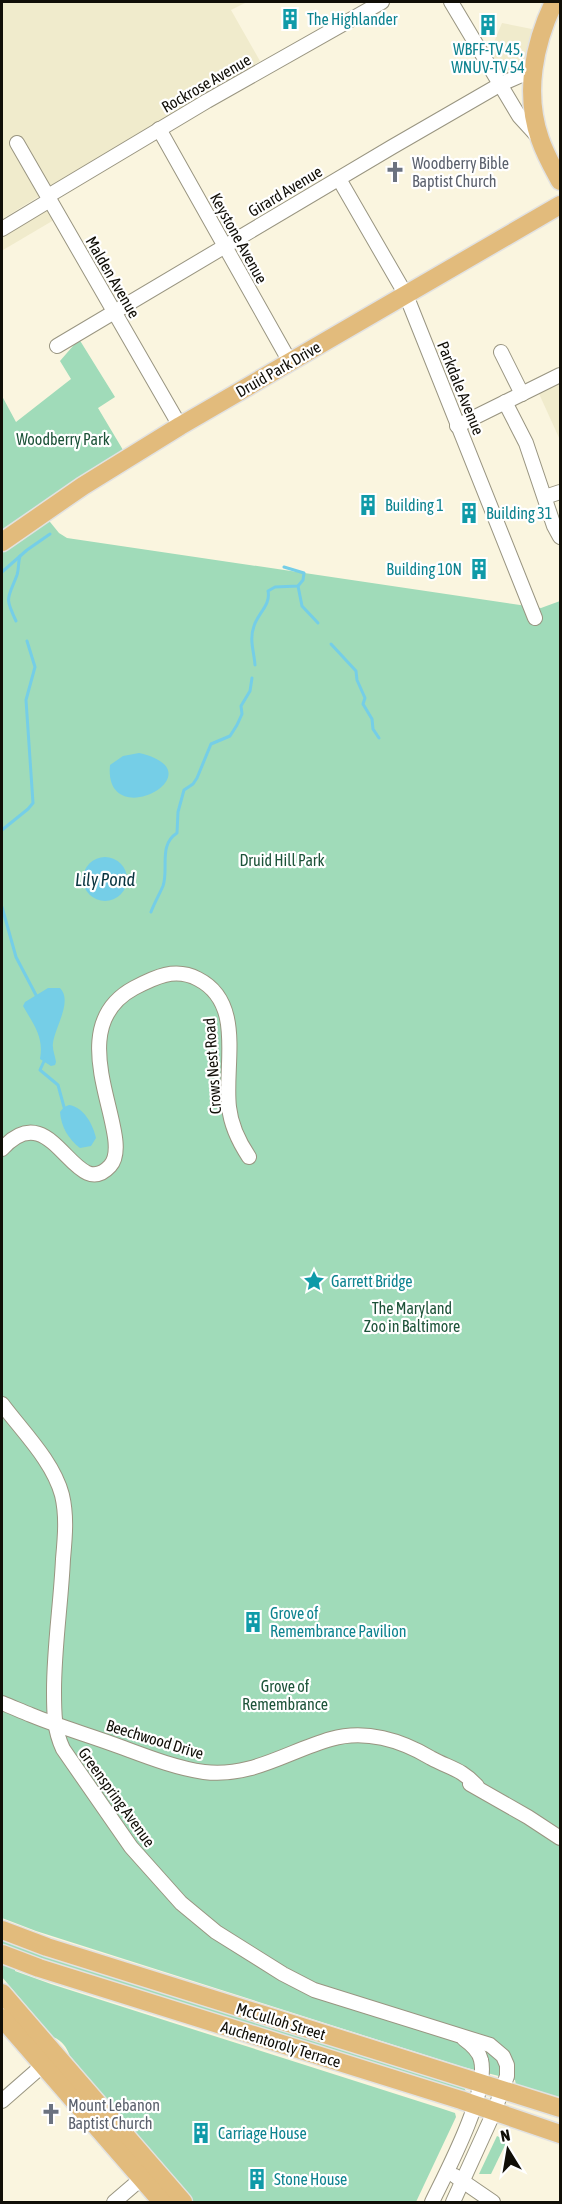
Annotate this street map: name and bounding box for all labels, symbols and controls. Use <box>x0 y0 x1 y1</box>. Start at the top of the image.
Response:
building icon: The Highlander <box>278 7 302 31</box>
place label: The Highlander <box>307 10 398 29</box>
building icon: WBFF-TV 45, WNUV-TV 54 <box>476 13 500 37</box>
place label: WBFF-TV 45, WNUV-TV 54 <box>451 40 525 76</box>
street label: Rockrose Avenue <box>158 50 254 116</box>
place label: Woodberry Bible Baptist Church <box>412 154 509 191</box>
church icon: Woodberry Bible Baptist Church <box>383 160 407 184</box>
street label: Girard Avenue <box>245 162 325 220</box>
street label: Keystone Avenue <box>206 190 271 287</box>
street label: Malden Avenue <box>82 233 144 321</box>
street label: Druid Park Drive <box>232 337 324 401</box>
street label: Parkdale Avenue <box>434 339 488 437</box>
park label: Woodberry Park <box>16 430 110 449</box>
building icon: Building 1 <box>356 493 380 517</box>
place label: Building 1 <box>385 496 444 515</box>
building icon: Building 31 <box>457 501 481 525</box>
place label: Building 31 <box>486 504 552 523</box>
building icon: Building 10N <box>467 557 491 581</box>
place label: Building 10N <box>386 560 462 579</box>
park label: Druid Hill Park <box>239 851 325 869</box>
water label: Lily Pond <box>75 869 135 890</box>
street label: Crows Nest Road <box>200 1017 224 1115</box>
place icon: Garrett Bridge <box>302 1269 326 1293</box>
place label: Garrett Bridge <box>331 1272 412 1291</box>
park label: The Maryland Zoo in Baltimore <box>364 1299 460 1335</box>
place label: Grove of Remembrance Pavilion <box>270 1604 407 1640</box>
building icon: Grove of Remembrance Pavilion <box>241 1610 265 1634</box>
park label: Grove of Remembrance <box>242 1677 328 1713</box>
street label: Beechwood Drive <box>104 1716 206 1762</box>
street label: Greenspring Avenue <box>74 1744 159 1851</box>
street label: McCulloh Street <box>234 1999 328 2043</box>
street label: Auchentoroly Terrace <box>219 2017 343 2072</box>
place label: Mount Lebanon Baptist Church <box>68 2096 160 2133</box>
church icon: Mount Lebanon Baptist Church <box>39 2102 63 2126</box>
north arrow <box>478 2120 538 2180</box>
building icon: Carriage House <box>189 2121 213 2145</box>
place label: Carriage House <box>218 2124 307 2143</box>
text: N <box>499 2126 511 2145</box>
building icon: Stone House <box>245 2167 269 2191</box>
place label: Stone House <box>274 2170 347 2188</box>

